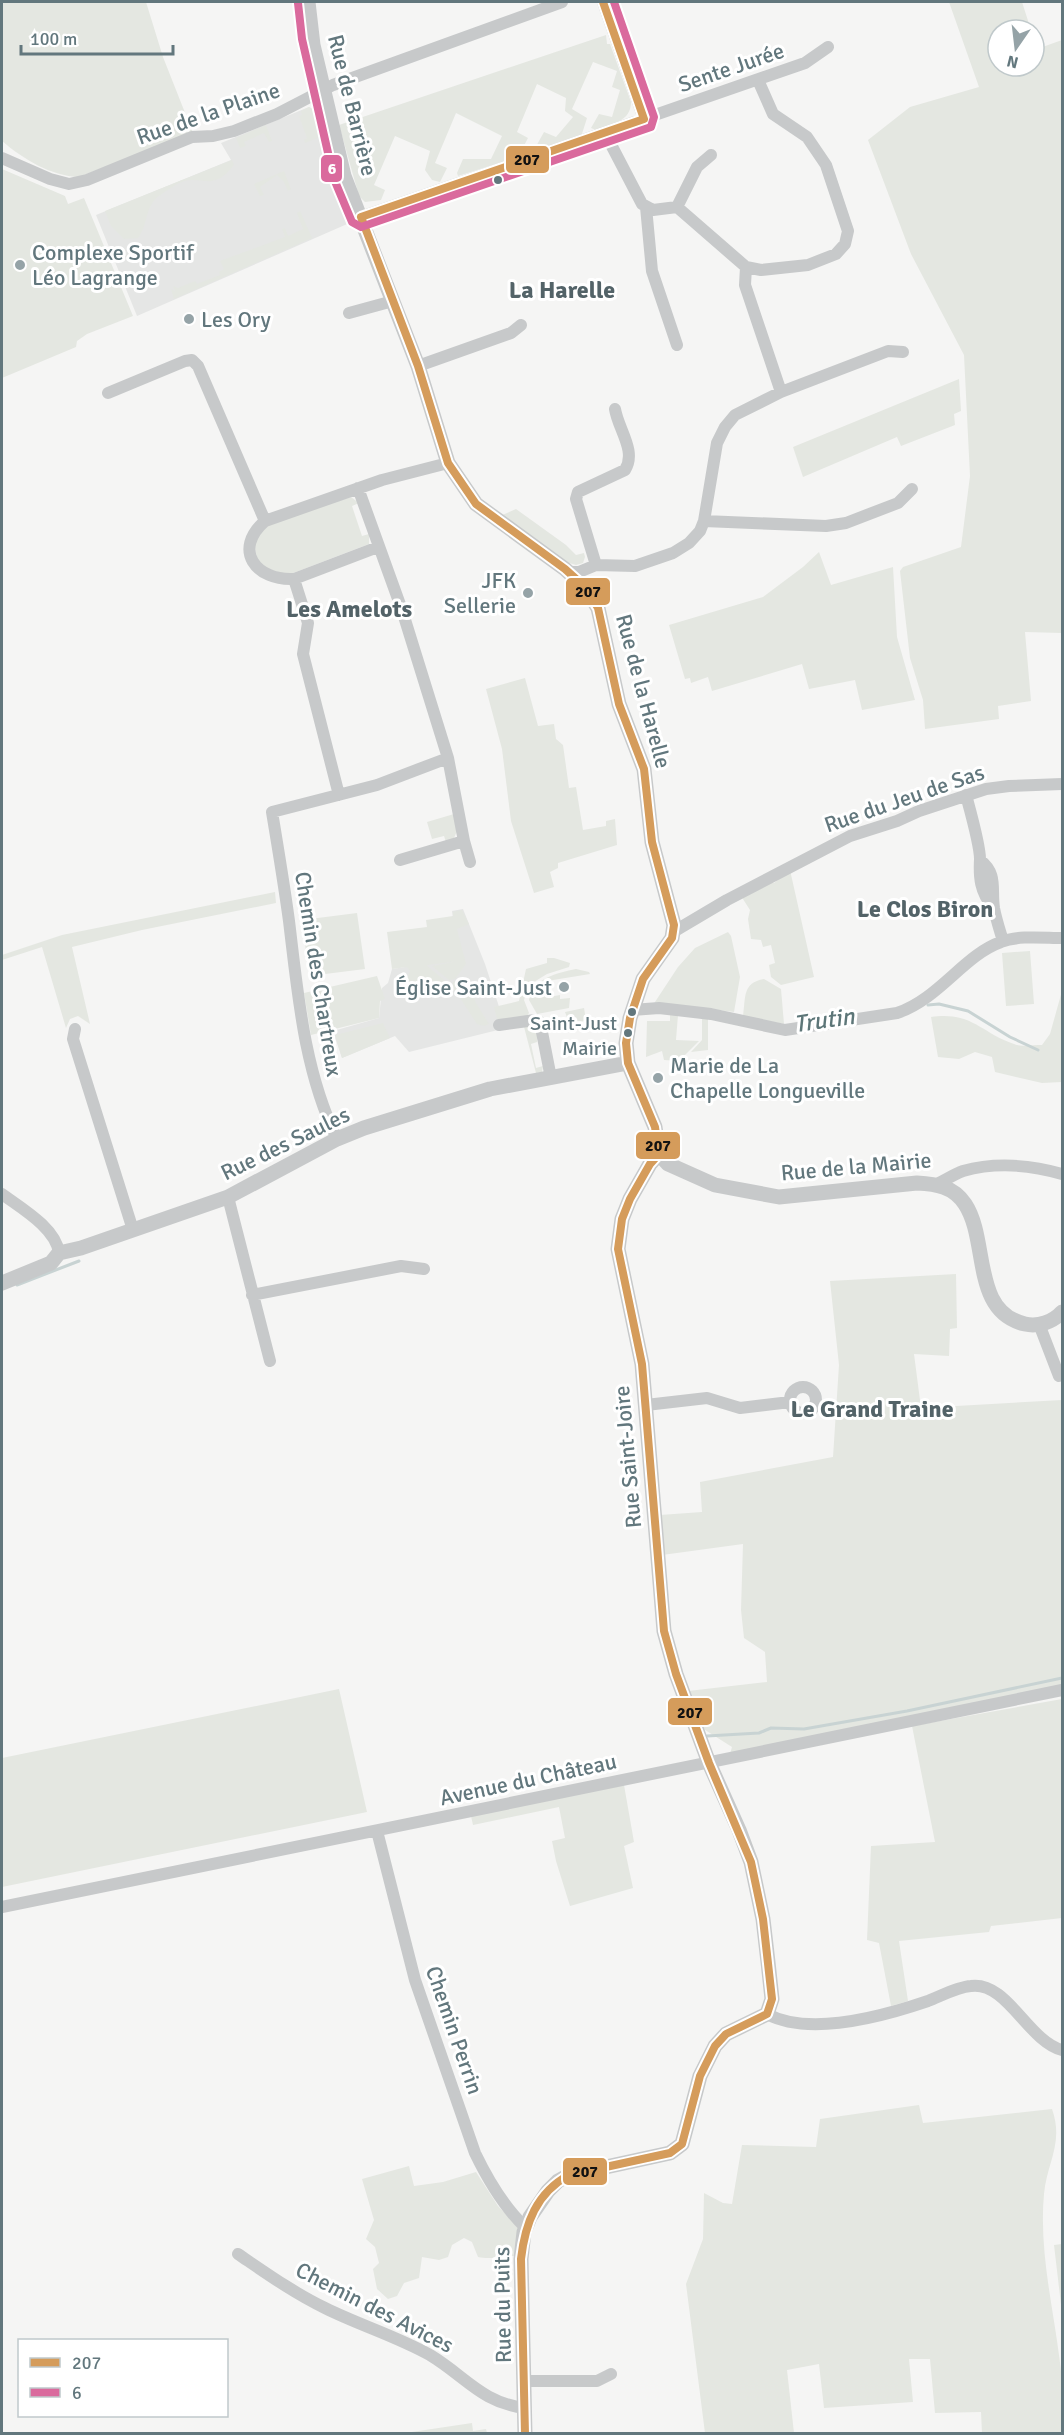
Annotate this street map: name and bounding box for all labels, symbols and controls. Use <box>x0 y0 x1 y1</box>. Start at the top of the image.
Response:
scale bar <box>21 18 172 56</box>
north arrow <box>986 18 1046 78</box>
text: 100 m <box>30 28 77 50</box>
street label: Rue de Barrière <box>322 32 383 179</box>
street label: Sente Jurée <box>675 37 788 98</box>
text: N <box>1005 51 1020 73</box>
street label: Rue de la Plaine <box>133 76 283 151</box>
line badge: 207 <box>505 145 550 174</box>
text: 207 <box>514 150 540 170</box>
line badge: 6 <box>320 154 343 183</box>
text: 6 <box>328 159 337 179</box>
unlabelled marker <box>492 174 504 186</box>
place label: Complexe Sportif Léo Lagrange <box>32 239 195 291</box>
marker: Complexe Sportif Léo Lagrange <box>13 258 27 272</box>
district label: La Harelle <box>509 275 615 305</box>
place label: Les Ory <box>201 306 272 333</box>
marker: Les Ory <box>182 312 196 326</box>
place label: JFK Sellerie <box>444 567 516 619</box>
line badge: 207 <box>565 577 611 606</box>
text: 207 <box>575 582 601 602</box>
marker: JFK Sellerie <box>521 586 535 600</box>
district label: Les Amelots <box>286 594 412 624</box>
street label: Rue de la Harelle <box>610 611 677 771</box>
street label: Rue du Jeu de Sas <box>821 758 988 838</box>
street label: Chemin des Chartreux <box>289 870 348 1079</box>
district label: Le Clos Biron <box>857 894 993 924</box>
place label: Église Saint-Just <box>395 974 552 1001</box>
marker: Église Saint-Just <box>557 980 571 994</box>
water label: Trutin <box>792 1001 857 1039</box>
unlabelled marker <box>626 1006 638 1018</box>
place label: Saint-Just Mairie <box>530 1011 617 1061</box>
marker: Saint-Just Mairie <box>622 1027 634 1039</box>
place label: Marie de La Chapelle Longueville <box>670 1052 865 1104</box>
marker: Marie de La Chapelle Longueville <box>651 1071 665 1085</box>
street label: Rue des Saules <box>216 1101 354 1186</box>
line badge: 207 <box>635 1131 681 1160</box>
text: 207 <box>645 1136 671 1156</box>
street label: Rue de la Mairie <box>780 1146 932 1187</box>
street label: Rue Saint-Joire <box>608 1385 647 1529</box>
district label: Le Grand Traine <box>790 1394 954 1424</box>
line badge: 207 <box>667 1697 713 1726</box>
text: 207 <box>677 1703 703 1723</box>
street label: Avenue du Château <box>437 1748 619 1811</box>
street label: Chemin Perrin <box>420 1962 489 2098</box>
line badge: 207 <box>562 2157 608 2186</box>
text: 207 <box>572 2162 598 2182</box>
street label: Rue du Puits <box>488 2247 517 2363</box>
street label: Chemin des Avices <box>291 2256 458 2359</box>
legend <box>18 2339 228 2417</box>
text: 207 <box>72 2352 101 2374</box>
text: 6 <box>72 2382 82 2404</box>

